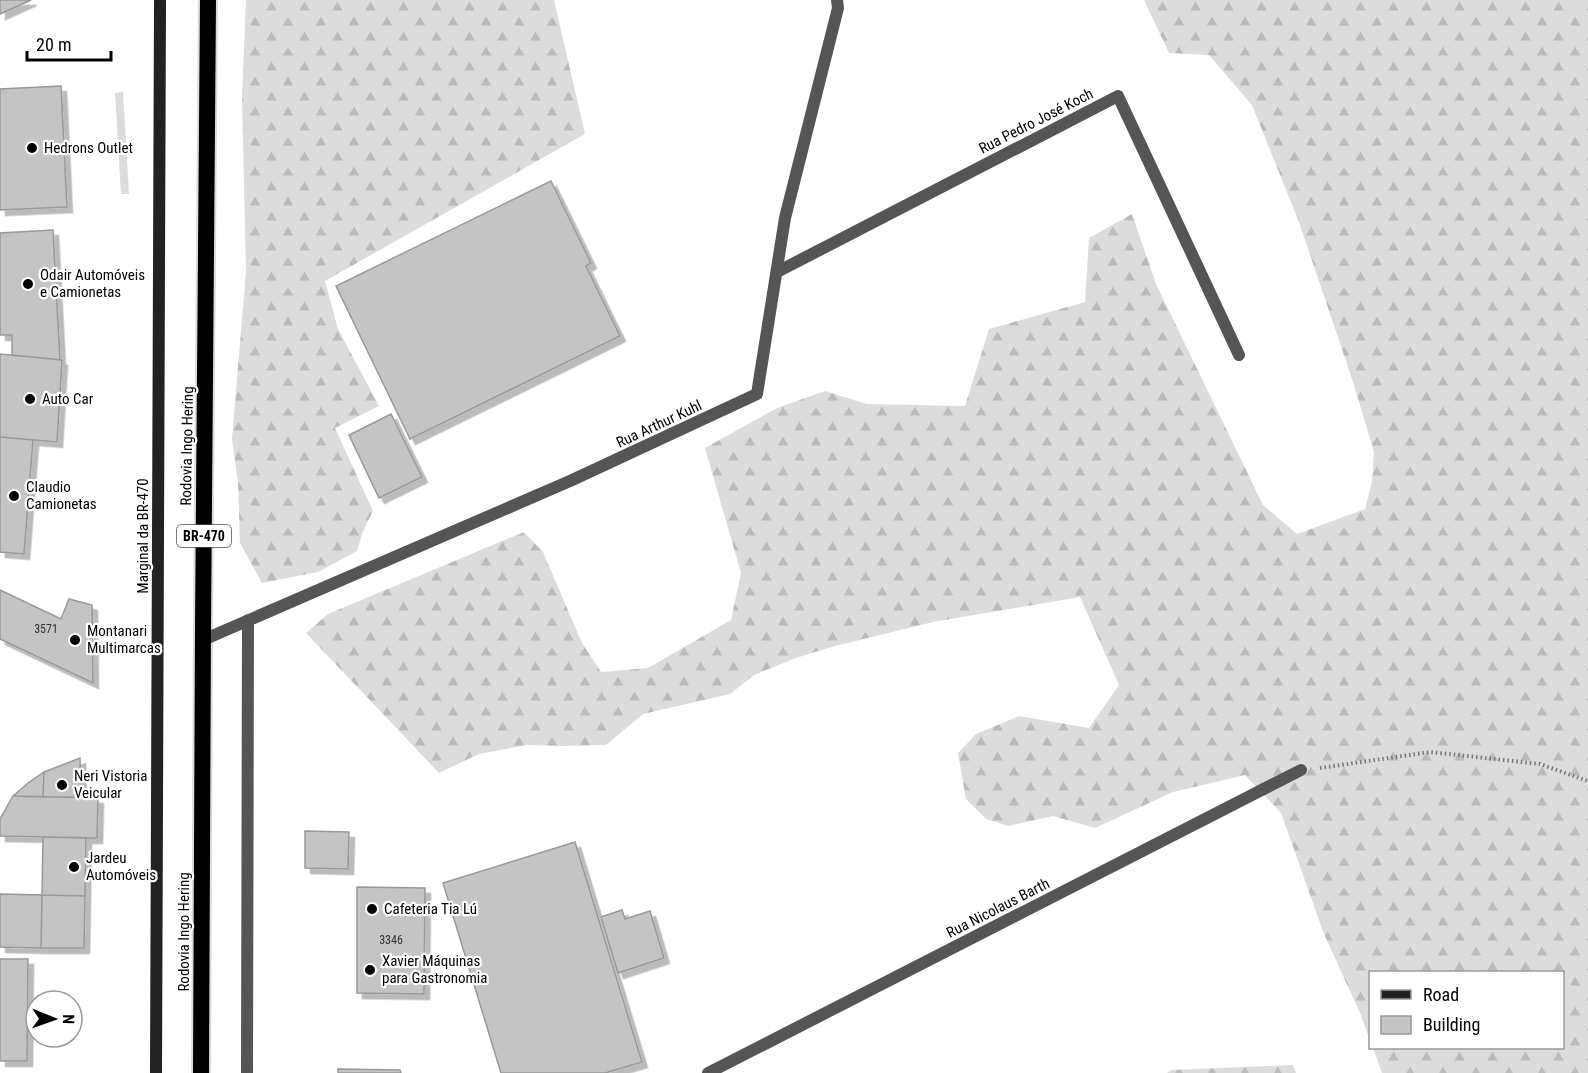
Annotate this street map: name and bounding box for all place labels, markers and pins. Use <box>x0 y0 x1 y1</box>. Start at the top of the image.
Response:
place label: Hedrons Outlet <box>44 139 133 157</box>
marker: Hedrons Outlet <box>25 141 39 155</box>
place label: Odair Automóveis e Camionetas <box>40 266 145 301</box>
marker: Odair Automóveis e Camionetas <box>21 277 35 291</box>
place label: Auto Car <box>42 390 94 408</box>
marker: Auto Car <box>23 392 37 406</box>
place label: Claudio Camionetas <box>26 478 97 513</box>
marker: Claudio Camionetas <box>7 489 21 503</box>
place label: Montanari Multimarcas <box>87 622 161 657</box>
marker: Montanari Multimarcas <box>68 633 82 647</box>
place label: Neri Vistoria Veicular <box>74 767 148 802</box>
marker: Neri Vistoria Veicular <box>55 778 69 792</box>
place label: Jardeu Automóveis <box>86 849 156 884</box>
marker: Jardeu Automóveis <box>67 860 81 874</box>
place label: Cafeteria Tia Lú <box>384 900 477 918</box>
marker: Cafeteria Tia Lú <box>365 902 379 916</box>
place label: Xavier Máquinas para Gastronomia <box>382 952 487 987</box>
marker: Xavier Máquinas para Gastronomia <box>363 963 377 977</box>

